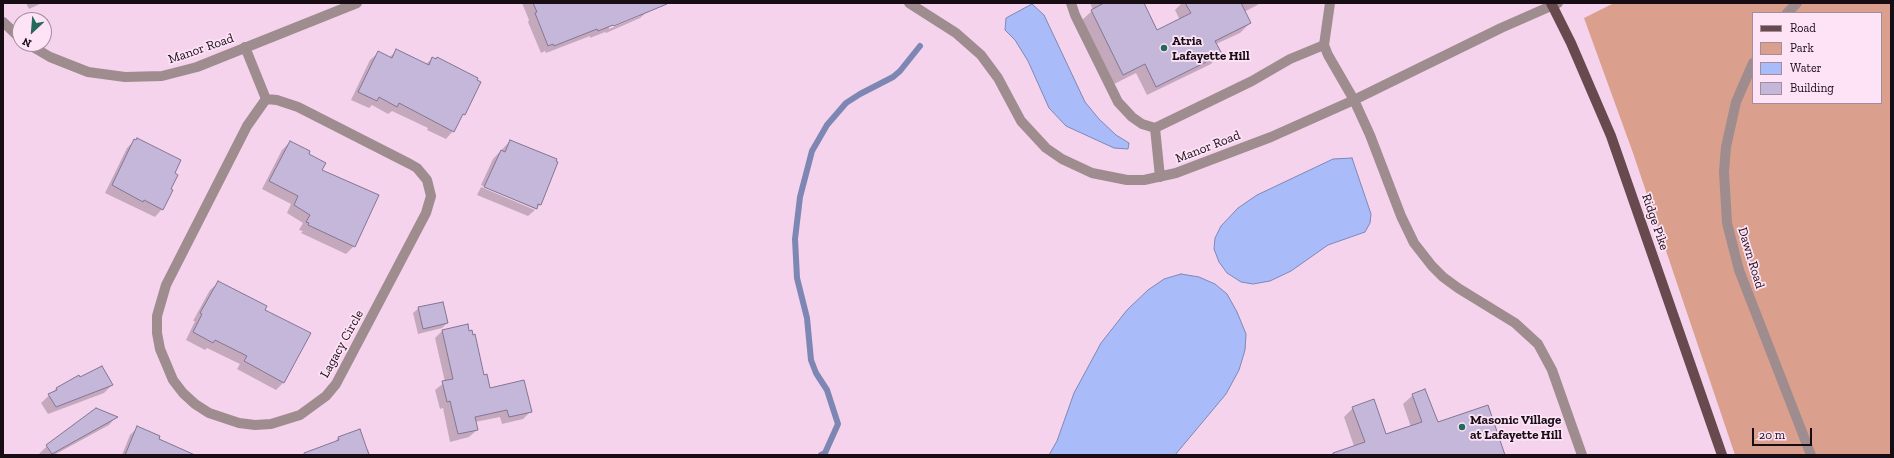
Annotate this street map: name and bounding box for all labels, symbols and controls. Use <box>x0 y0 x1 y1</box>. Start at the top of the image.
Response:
north arrow <box>12 12 52 52</box>
legend <box>1752 12 1882 104</box>
text: Road <box>1790 21 1816 35</box>
street label: Manor Road <box>166 31 236 67</box>
place label: Atria Lafayette Hill <box>1172 33 1250 64</box>
text: N <box>20 35 34 50</box>
text: Park <box>1790 41 1814 55</box>
marker: Atria Lafayette Hill <box>1159 43 1169 53</box>
text: Water <box>1790 61 1822 75</box>
text: Building <box>1790 81 1834 95</box>
street label: Manor Road <box>1173 128 1243 166</box>
street label: Ridge Pike <box>1638 192 1672 252</box>
street label: Dawn Road <box>1734 225 1768 291</box>
street label: Lagacy Circle <box>317 307 367 381</box>
place label: Masonic Village at Lafayette Hill <box>1470 412 1562 443</box>
scale bar <box>1754 420 1814 446</box>
marker: Masonic Village at Lafayette Hill <box>1457 422 1467 432</box>
text: 20 m <box>1759 428 1785 442</box>

